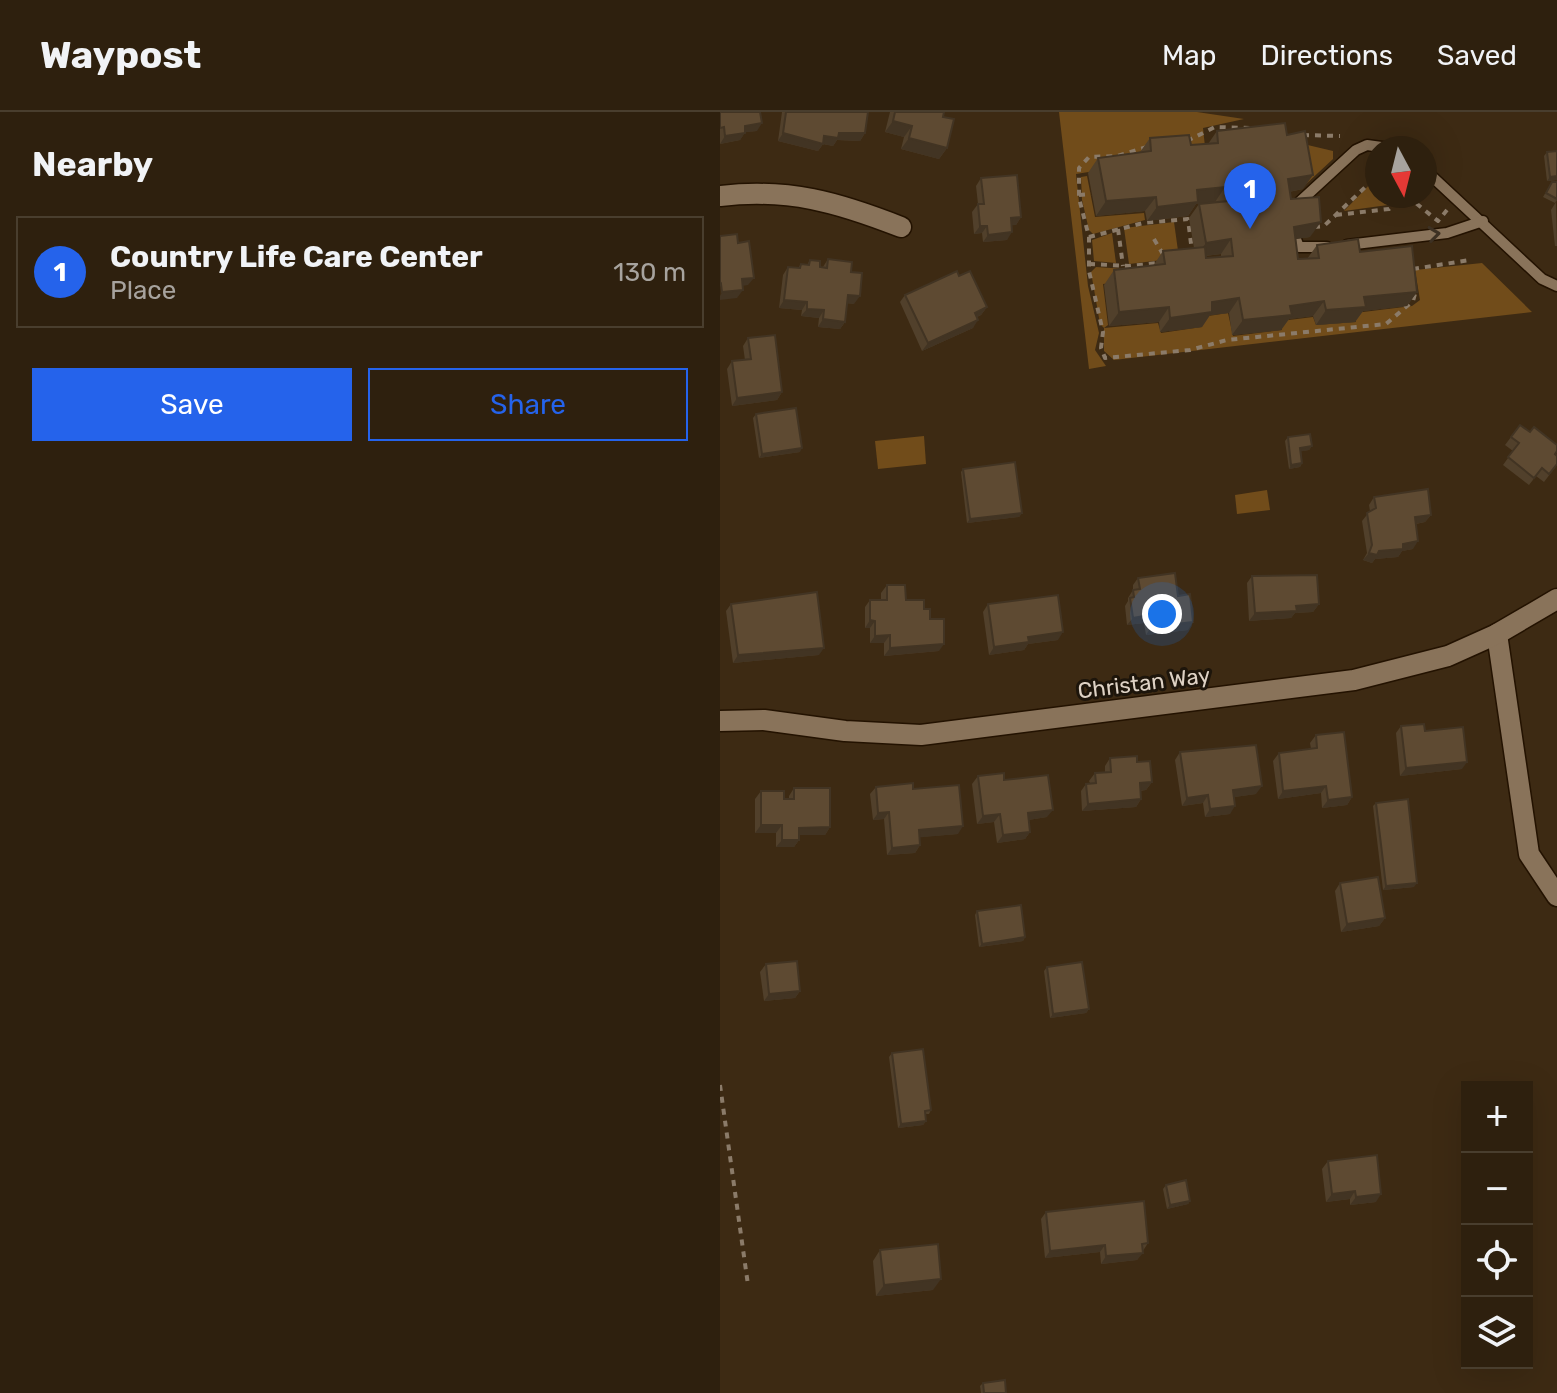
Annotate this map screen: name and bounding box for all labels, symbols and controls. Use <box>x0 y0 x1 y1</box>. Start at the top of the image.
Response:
text: Waypost <box>40 32 201 78</box>
text: Map <box>1162 39 1216 72</box>
text: Directions <box>1260 39 1393 72</box>
text: Saved <box>1437 39 1517 72</box>
north arrow <box>1365 136 1437 208</box>
text: Nearby <box>32 144 153 185</box>
pin: 1 <box>1224 163 1276 229</box>
one-way arrow <box>1427 226 1441 243</box>
text: Country Life Care Center <box>110 239 483 275</box>
text: 1 <box>54 257 66 288</box>
text: 130 m <box>613 257 686 288</box>
text: Place <box>110 275 176 306</box>
button: Save <box>32 368 352 441</box>
button: Share <box>368 368 688 441</box>
your location <box>1142 594 1182 634</box>
street label: Christan Way <box>1076 661 1212 705</box>
map controls <box>1461 1081 1533 1369</box>
button: + <box>1461 1081 1533 1153</box>
button: − <box>1461 1153 1533 1225</box>
button: locate <box>1461 1225 1533 1297</box>
button: layers <box>1461 1297 1533 1369</box>

